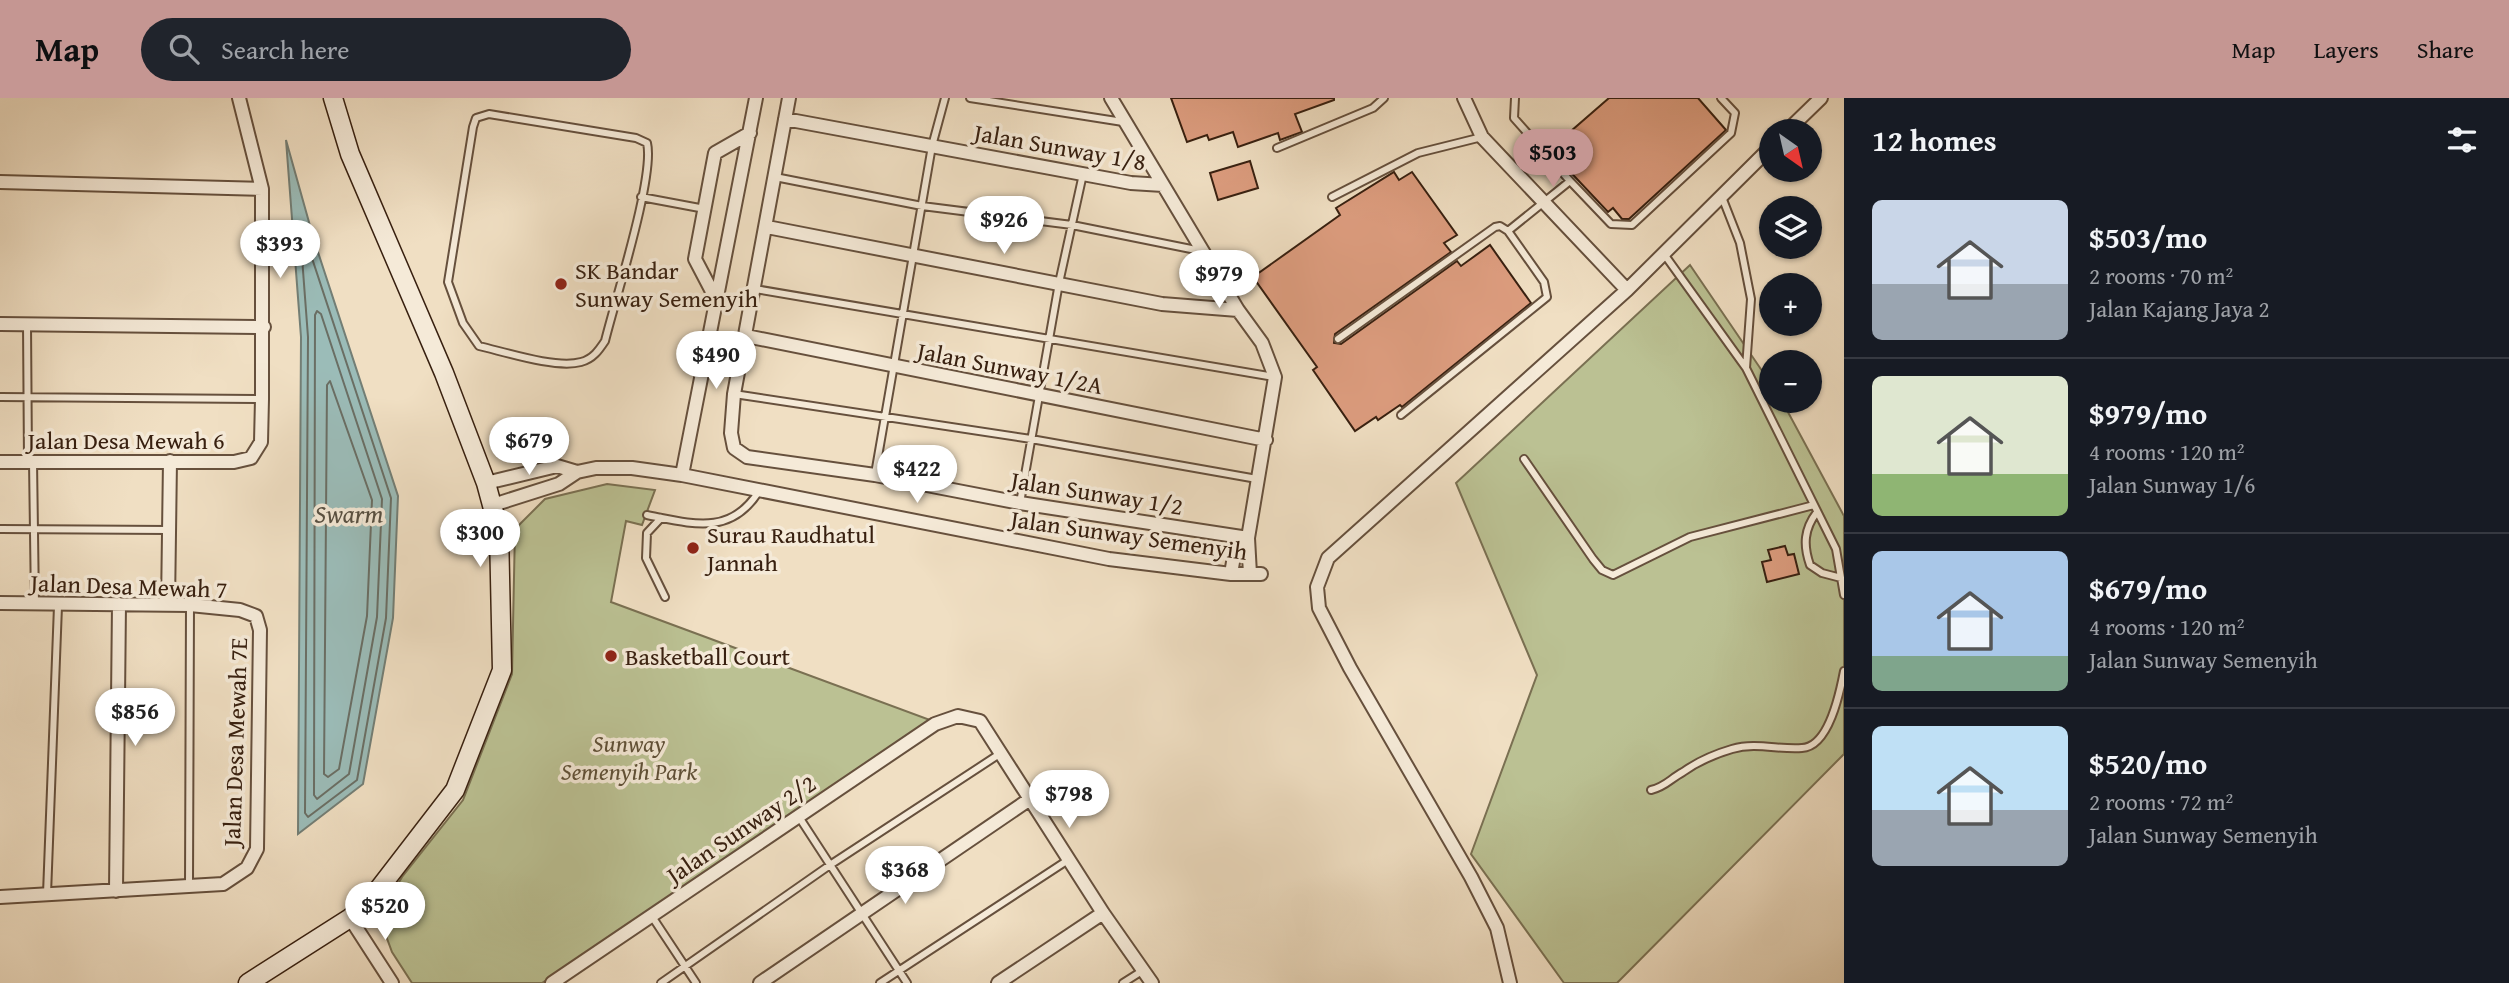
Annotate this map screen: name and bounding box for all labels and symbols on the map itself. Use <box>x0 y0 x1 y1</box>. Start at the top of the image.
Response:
street label: Jalan Sunway 1/8 <box>969 114 1149 179</box>
north arrow <box>1759 119 1822 182</box>
pin: $503 <box>1512 130 1594 189</box>
pin: $926 <box>963 197 1045 256</box>
pin: $393 <box>239 220 321 280</box>
pin: $979 <box>1178 250 1260 310</box>
place label: SK Bandar Sunway Semenyih <box>575 253 758 316</box>
marker: SK Bandar Sunway Semenyih <box>553 276 569 292</box>
pin: $490 <box>675 331 757 391</box>
street label: Jalan Sunway 1/2A <box>911 332 1106 403</box>
pin: $679 <box>488 418 570 477</box>
street label: Jalan Desa Mewah 6 <box>24 423 225 458</box>
pin: $422 <box>876 446 958 505</box>
street label: Jalan Sunway 1/2 <box>1006 462 1185 524</box>
water label: Swarm <box>314 494 384 533</box>
street label: Jalan Sunway Semenyih <box>1005 501 1250 569</box>
pin: $300 <box>439 510 521 569</box>
place label: Surau Raudhatul Jannah <box>704 517 875 580</box>
marker: Surau Raudhatul Jannah <box>685 540 701 556</box>
street label: Jalan Desa Mewah 7 <box>27 565 228 607</box>
street label: Jalan Desa Mewah 7E <box>214 637 256 850</box>
place label: Basketball Court <box>625 639 791 674</box>
marker: Basketball Court <box>603 648 619 664</box>
pin: $856 <box>94 688 176 748</box>
park label: Sunway Semenyih Park <box>561 726 697 789</box>
street label: Jalan Sunway 2/2 <box>657 766 823 894</box>
pin: $798 <box>1028 770 1110 830</box>
pin: $368 <box>864 846 946 906</box>
pin: $520 <box>344 882 426 942</box>

